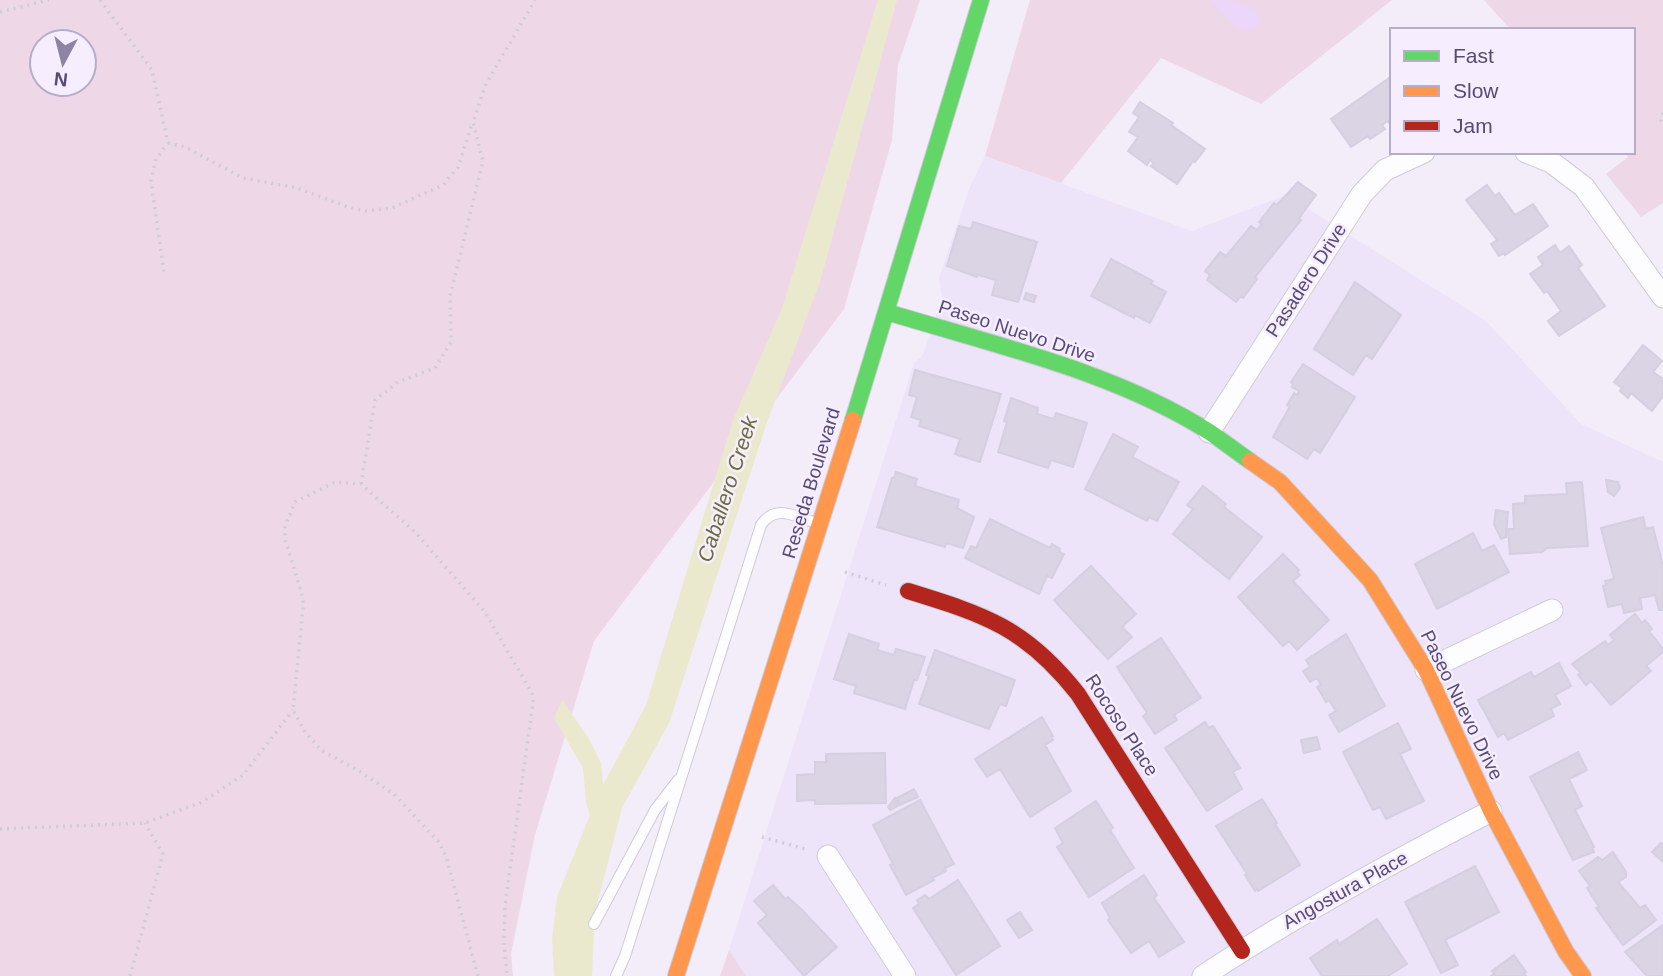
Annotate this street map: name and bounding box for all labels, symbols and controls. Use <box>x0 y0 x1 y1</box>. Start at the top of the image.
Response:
north arrow <box>28 28 98 98</box>
legend <box>1390 28 1635 154</box>
text: Fast <box>1453 44 1494 67</box>
text: N <box>53 68 69 91</box>
text: Slow <box>1453 79 1499 102</box>
text: Jam <box>1453 114 1493 137</box>
street label: Pasadero Drive <box>1262 219 1350 341</box>
street label: Paseo Nuevo Drive <box>936 296 1098 366</box>
street label: Reseda Boulevard <box>778 405 844 561</box>
water label: Caballero Creek <box>693 412 762 565</box>
street label: Paseo Nuevo Drive <box>1417 627 1507 783</box>
street label: Rocoso Place <box>1081 670 1163 780</box>
street label: Angostura Place <box>1279 847 1411 933</box>

